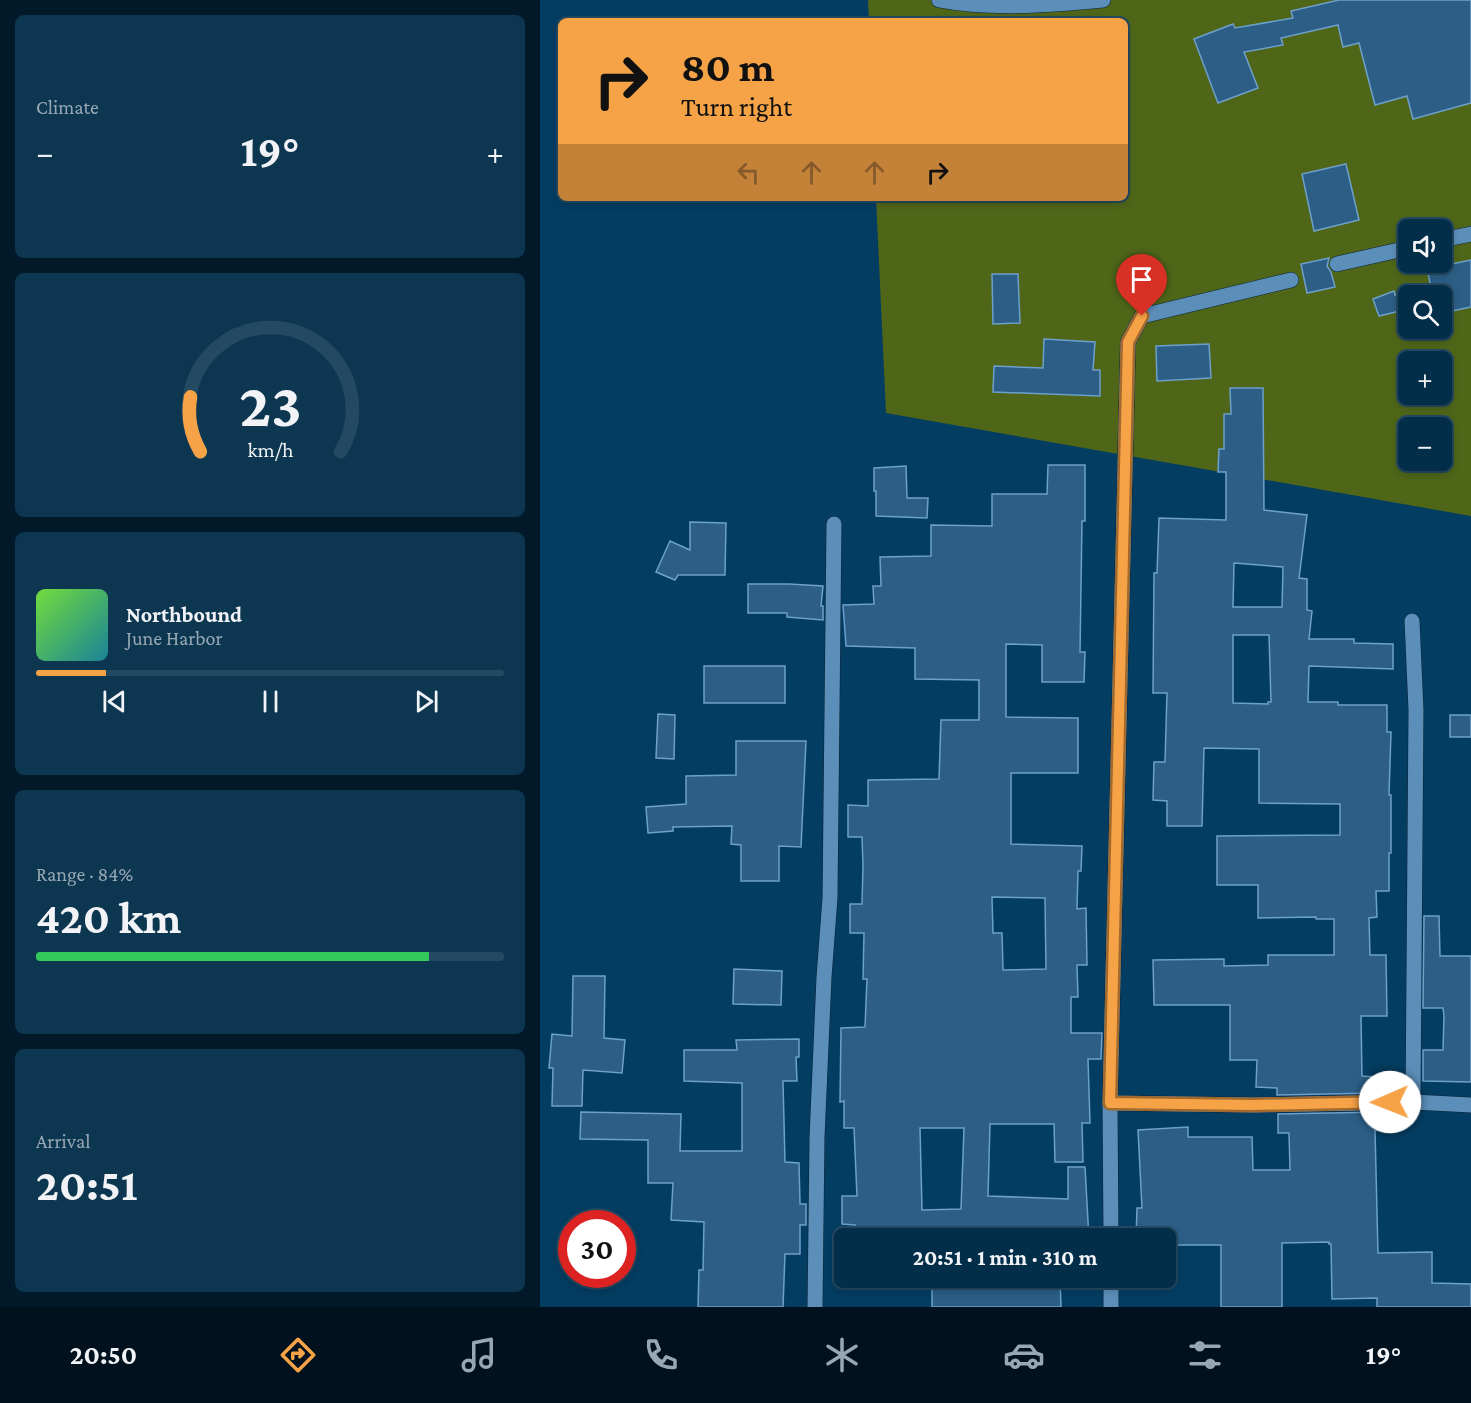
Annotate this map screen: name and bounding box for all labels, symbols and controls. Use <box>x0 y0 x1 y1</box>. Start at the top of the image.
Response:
icon: right <box>582 42 660 120</box>
text: 80 m <box>681 43 775 90</box>
text: Turn right <box>681 92 792 122</box>
text: Climate <box>36 96 99 118</box>
text: 19° <box>241 126 299 176</box>
text: − <box>36 134 53 171</box>
text: + <box>487 134 504 171</box>
icon: left <box>732 156 765 189</box>
icon: ahead <box>795 156 828 189</box>
icon: ahead <box>858 156 891 189</box>
icon: right <box>921 156 954 189</box>
map controls <box>1398 219 1452 471</box>
button: sound <box>1398 219 1452 273</box>
pin <box>1116 254 1167 316</box>
icon: arrive <box>1125 263 1158 296</box>
button: search <box>1398 285 1452 339</box>
button: + <box>1398 351 1452 405</box>
text: 23 <box>239 370 301 439</box>
button: − <box>1398 417 1452 471</box>
text: km/h <box>247 439 294 463</box>
text: Northbound <box>126 602 242 627</box>
text: June Harbor <box>126 627 223 649</box>
icon: previous <box>98 685 131 718</box>
icon: pause <box>254 685 287 718</box>
icon: next <box>410 685 443 718</box>
text: Range · 84% <box>36 863 133 885</box>
text: 420 km <box>36 893 181 943</box>
position arrow <box>1358 1070 1422 1134</box>
text: Arrival <box>36 1130 90 1152</box>
text: 20:51 <box>36 1160 137 1210</box>
speed limit sign: 30 <box>558 1210 636 1288</box>
text: 20:51 · 1 min · 310 m <box>913 1245 1097 1270</box>
icon: directions <box>277 1334 319 1376</box>
icon: music <box>458 1334 500 1376</box>
icon: phone <box>640 1334 682 1376</box>
icon: climate <box>821 1334 863 1376</box>
icon: car <box>1003 1334 1045 1376</box>
icon: filters <box>1184 1334 1226 1376</box>
text: 20:50 <box>70 1340 137 1370</box>
text: 19° <box>1366 1340 1401 1370</box>

